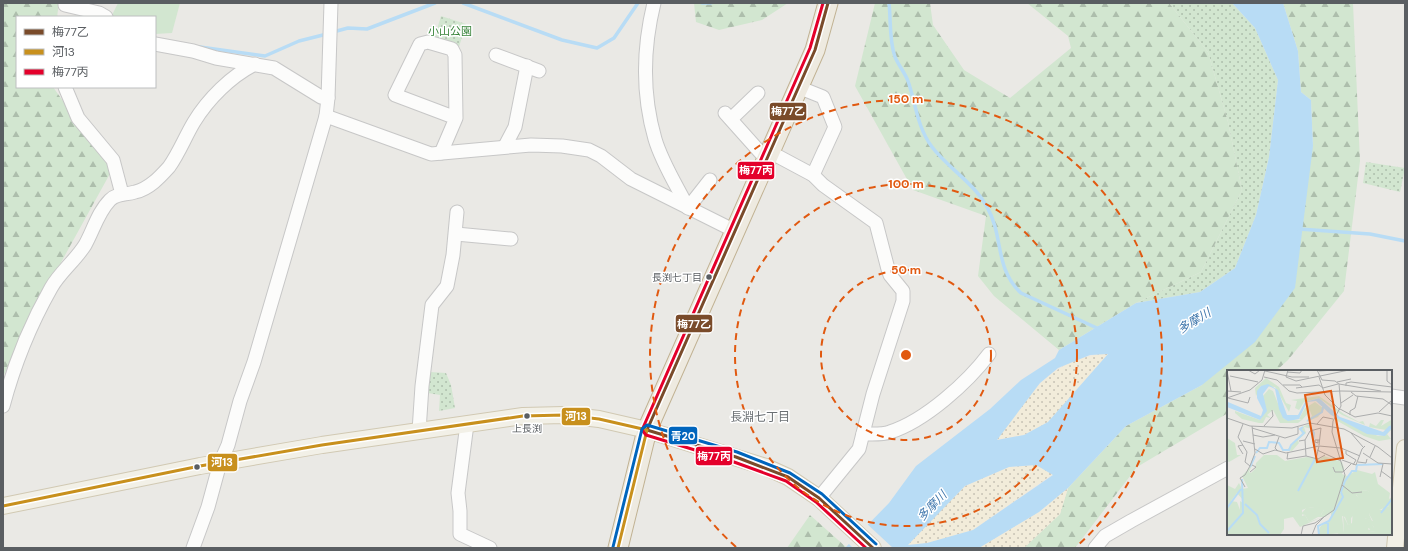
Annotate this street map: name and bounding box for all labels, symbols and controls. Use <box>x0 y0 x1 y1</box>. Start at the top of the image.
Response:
legend <box>16 16 156 88</box>
text: 梅77乙 <box>52 24 89 40</box>
park label: 小山公園 <box>428 24 472 38</box>
text: 河13 <box>52 44 75 60</box>
text: 梅77丙 <box>52 64 89 80</box>
text: 150 m <box>889 91 923 107</box>
line badge: 梅77乙 <box>769 102 807 121</box>
text: 梅77乙 <box>771 104 805 118</box>
line badge: 梅77丙 <box>737 161 775 180</box>
text: 梅77丙 <box>739 163 773 177</box>
text: 100 m <box>888 176 924 192</box>
text: 50 m <box>891 262 921 278</box>
place label: 長渕七丁目 <box>652 271 702 284</box>
marker: 長渕七丁目 <box>704 272 714 282</box>
water label: 多摩川 <box>1174 304 1215 337</box>
line badge: 梅77乙 <box>675 314 713 333</box>
text: 梅77乙 <box>677 317 711 331</box>
centre of rings <box>899 348 913 362</box>
inset map <box>1227 370 1392 535</box>
line badge: 河13 <box>561 407 591 426</box>
text: 河13 <box>565 409 587 423</box>
district label: 長淵七丁目 <box>730 409 790 425</box>
marker: 上長渕 <box>522 411 532 421</box>
place label: 上長渕 <box>512 422 542 435</box>
line badge: 青20 <box>668 426 698 445</box>
text: 青20 <box>670 429 696 443</box>
line badge: 梅77丙 <box>695 446 733 466</box>
text: 梅77丙 <box>697 449 731 463</box>
line badge: 河13 <box>207 453 238 472</box>
text: 河13 <box>211 455 233 469</box>
unlabelled marker <box>192 462 202 472</box>
water label: 多摩川 <box>914 486 952 525</box>

